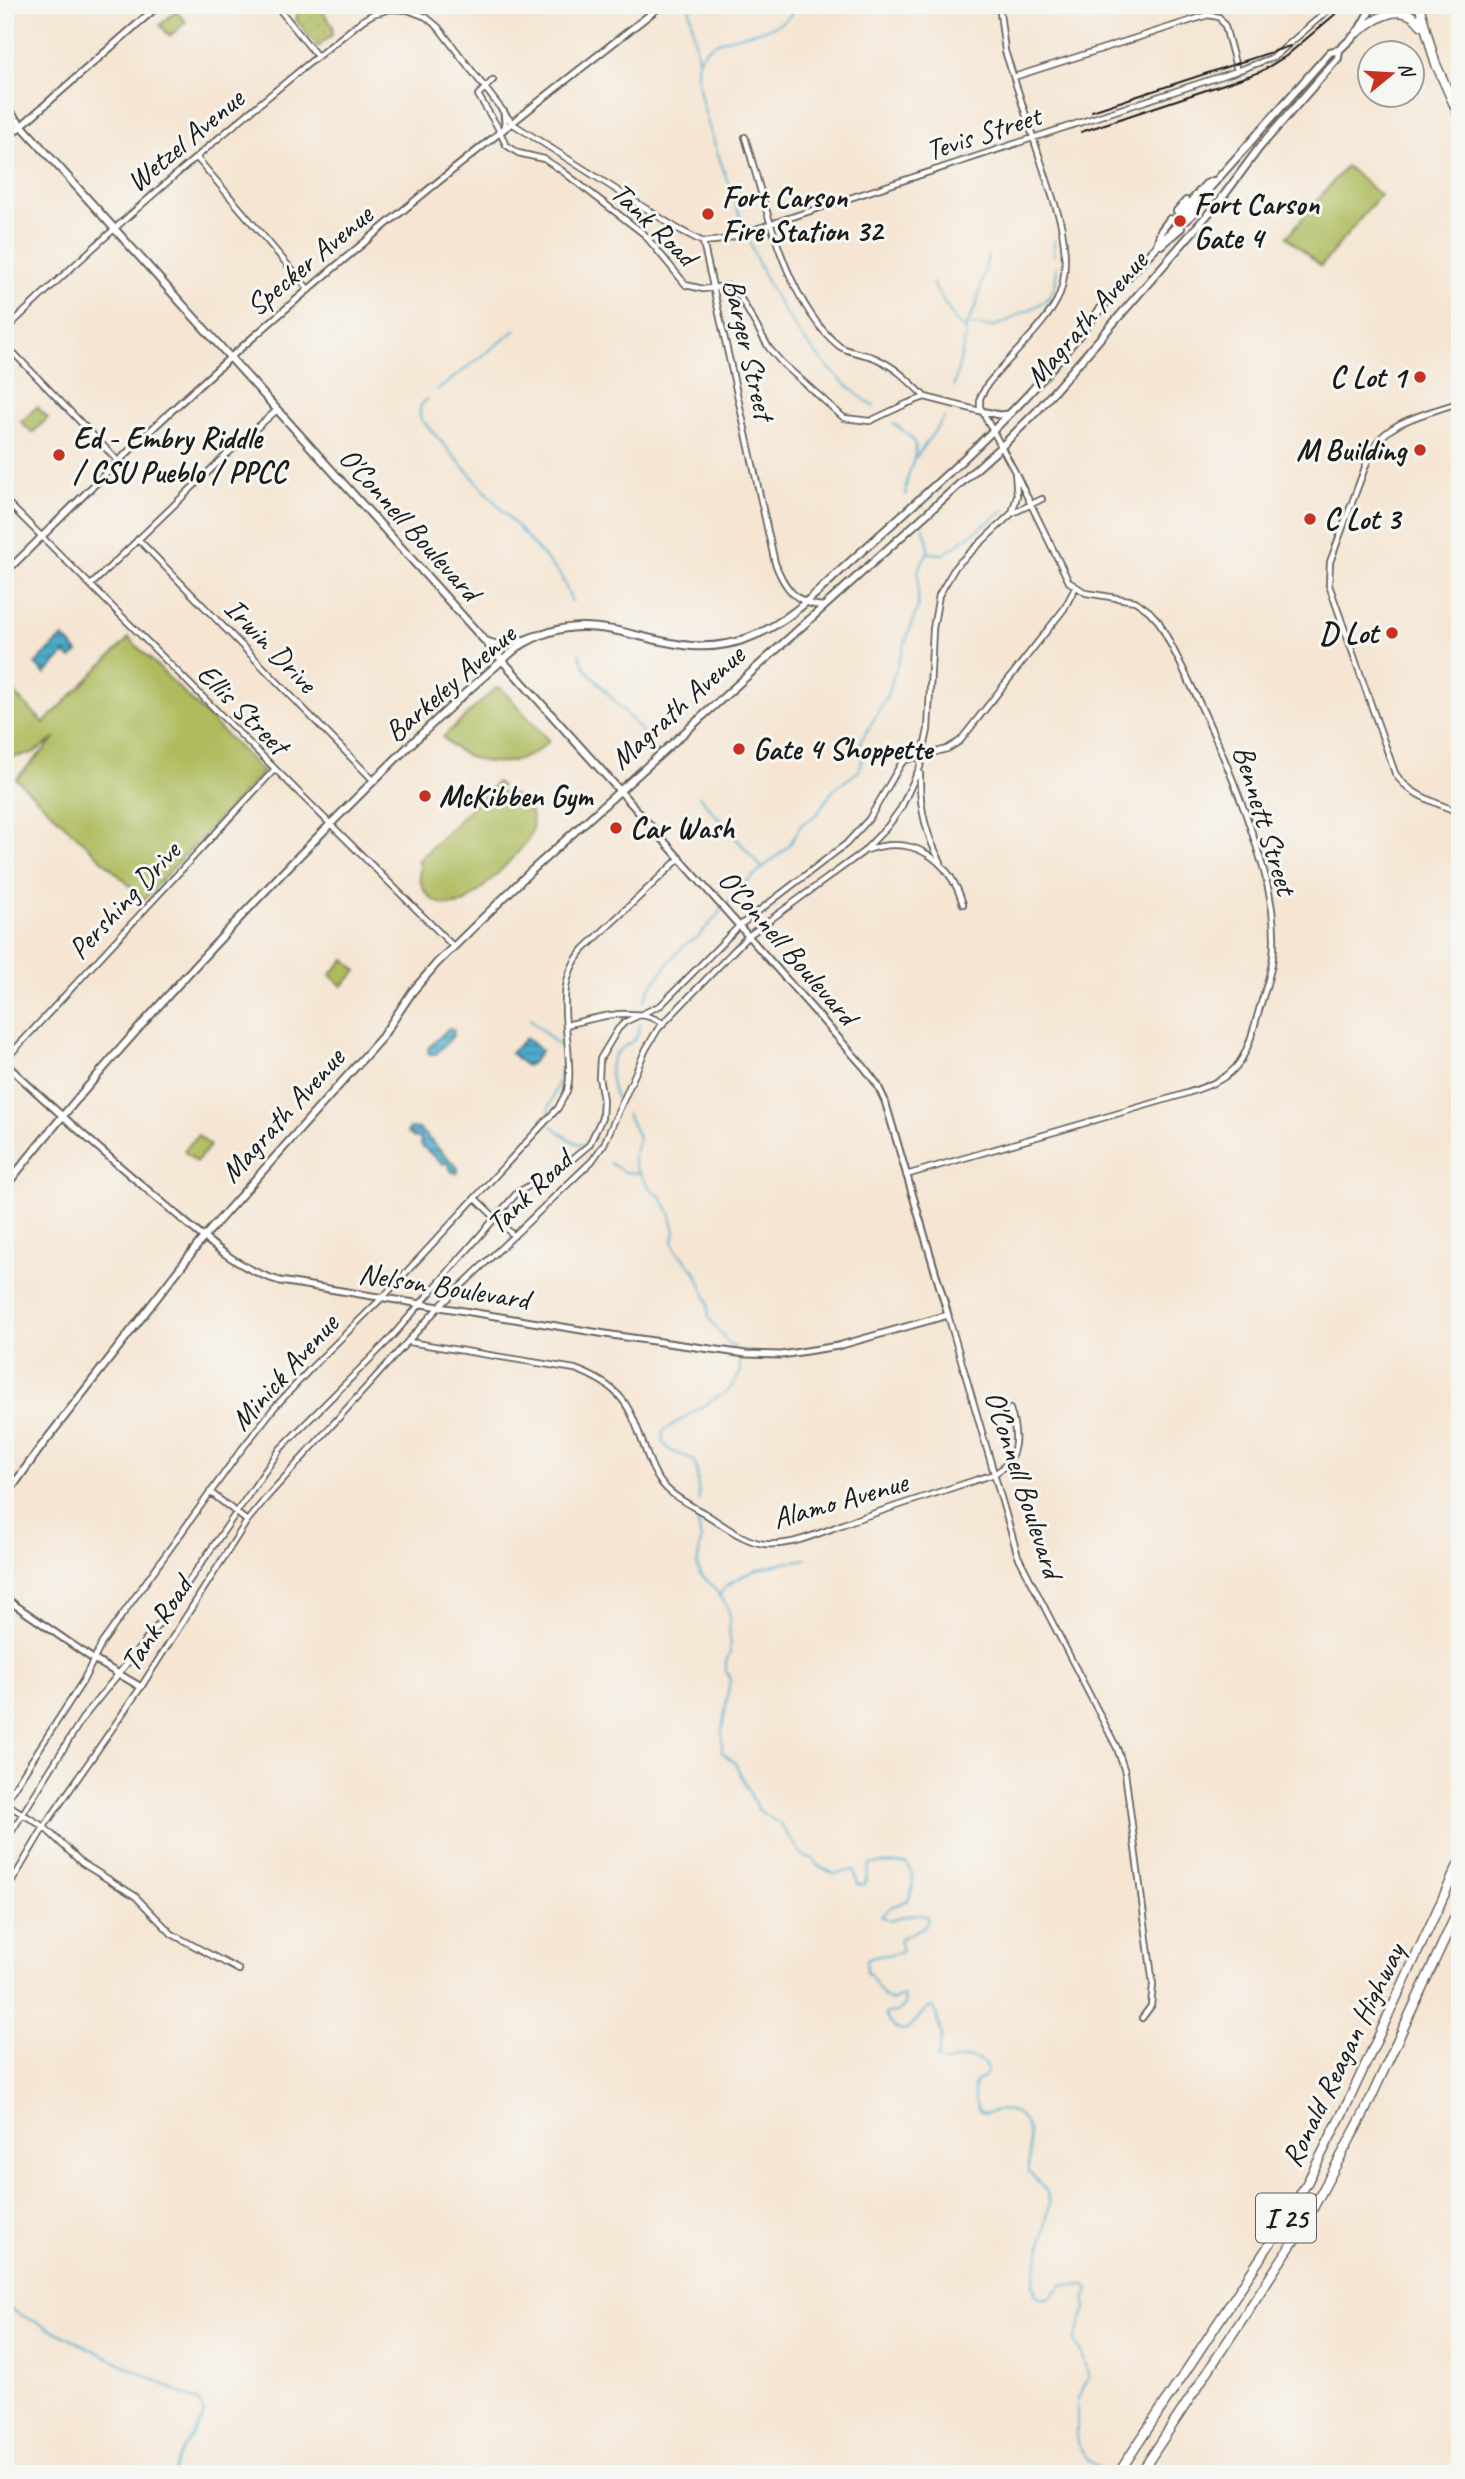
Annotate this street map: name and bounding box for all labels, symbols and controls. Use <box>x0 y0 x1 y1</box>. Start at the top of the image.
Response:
north arrow <box>1356 38 1426 108</box>
text: N <box>1393 60 1420 81</box>
street label: Wetzel Avenue <box>118 78 253 200</box>
street label: Tevis Street <box>921 96 1048 169</box>
street label: Tank Road <box>603 174 708 277</box>
place label: Fort Carson Fire Station 32 <box>722 178 885 250</box>
place label: Fort Carson Gate 4 <box>1194 185 1320 257</box>
street label: Specker Avenue <box>238 194 382 324</box>
marker: Fort Carson Fire Station 32 <box>700 206 716 222</box>
marker: Fort Carson Gate 4 <box>1172 213 1188 229</box>
street label: Magrath Avenue <box>1016 241 1157 395</box>
street label: Barger Street <box>714 275 785 427</box>
place label: C Lot 1 <box>1330 358 1409 396</box>
marker: C Lot 1 <box>1412 369 1428 385</box>
place label: Ed - Embry Riddle / CSU Pueblo / PPCC <box>73 419 289 491</box>
place label: M Building <box>1296 431 1408 469</box>
street label: O'Connell Boulevard <box>331 439 492 612</box>
marker: M Building <box>1412 442 1428 458</box>
marker: Ed - Embry Riddle / CSU Pueblo / PPCC <box>51 447 67 463</box>
place label: C Lot 3 <box>1324 500 1402 538</box>
marker: C Lot 3 <box>1302 511 1318 527</box>
street label: Irwin Drive <box>216 589 327 702</box>
street label: Barkeley Avenue <box>377 614 525 750</box>
place label: D Lot <box>1320 614 1381 652</box>
marker: D Lot <box>1384 625 1400 641</box>
street label: Magrath Avenue <box>602 635 754 777</box>
street label: Ellis Street <box>189 655 300 766</box>
place label: Gate 4 Shoppette <box>753 730 934 768</box>
marker: Gate 4 Shoppette <box>731 741 747 757</box>
street label: Bennett Street <box>1224 741 1307 902</box>
place label: McKibben Gym <box>439 777 594 816</box>
marker: McKibben Gym <box>417 788 433 804</box>
place label: Car Wash <box>630 809 735 847</box>
marker: Car Wash <box>608 820 624 836</box>
street label: Pershing Drive <box>60 831 190 967</box>
street label: O'Connell Boulevard <box>710 861 869 1036</box>
street label: Magrath Avenue <box>212 1038 354 1190</box>
street label: Tank Road <box>478 1139 583 1242</box>
street label: Nelson Boulevard <box>356 1254 536 1319</box>
street label: Minick Avenue <box>222 1304 348 1438</box>
street label: O'Connell Boulevard <box>976 1386 1073 1586</box>
street label: Alamo Avenue <box>768 1462 914 1537</box>
street label: Tank Road <box>111 1566 203 1679</box>
street label: Ronald Reagan Highway <box>1272 1934 1415 2173</box>
road number: I 25 <box>1256 2194 1316 2242</box>

